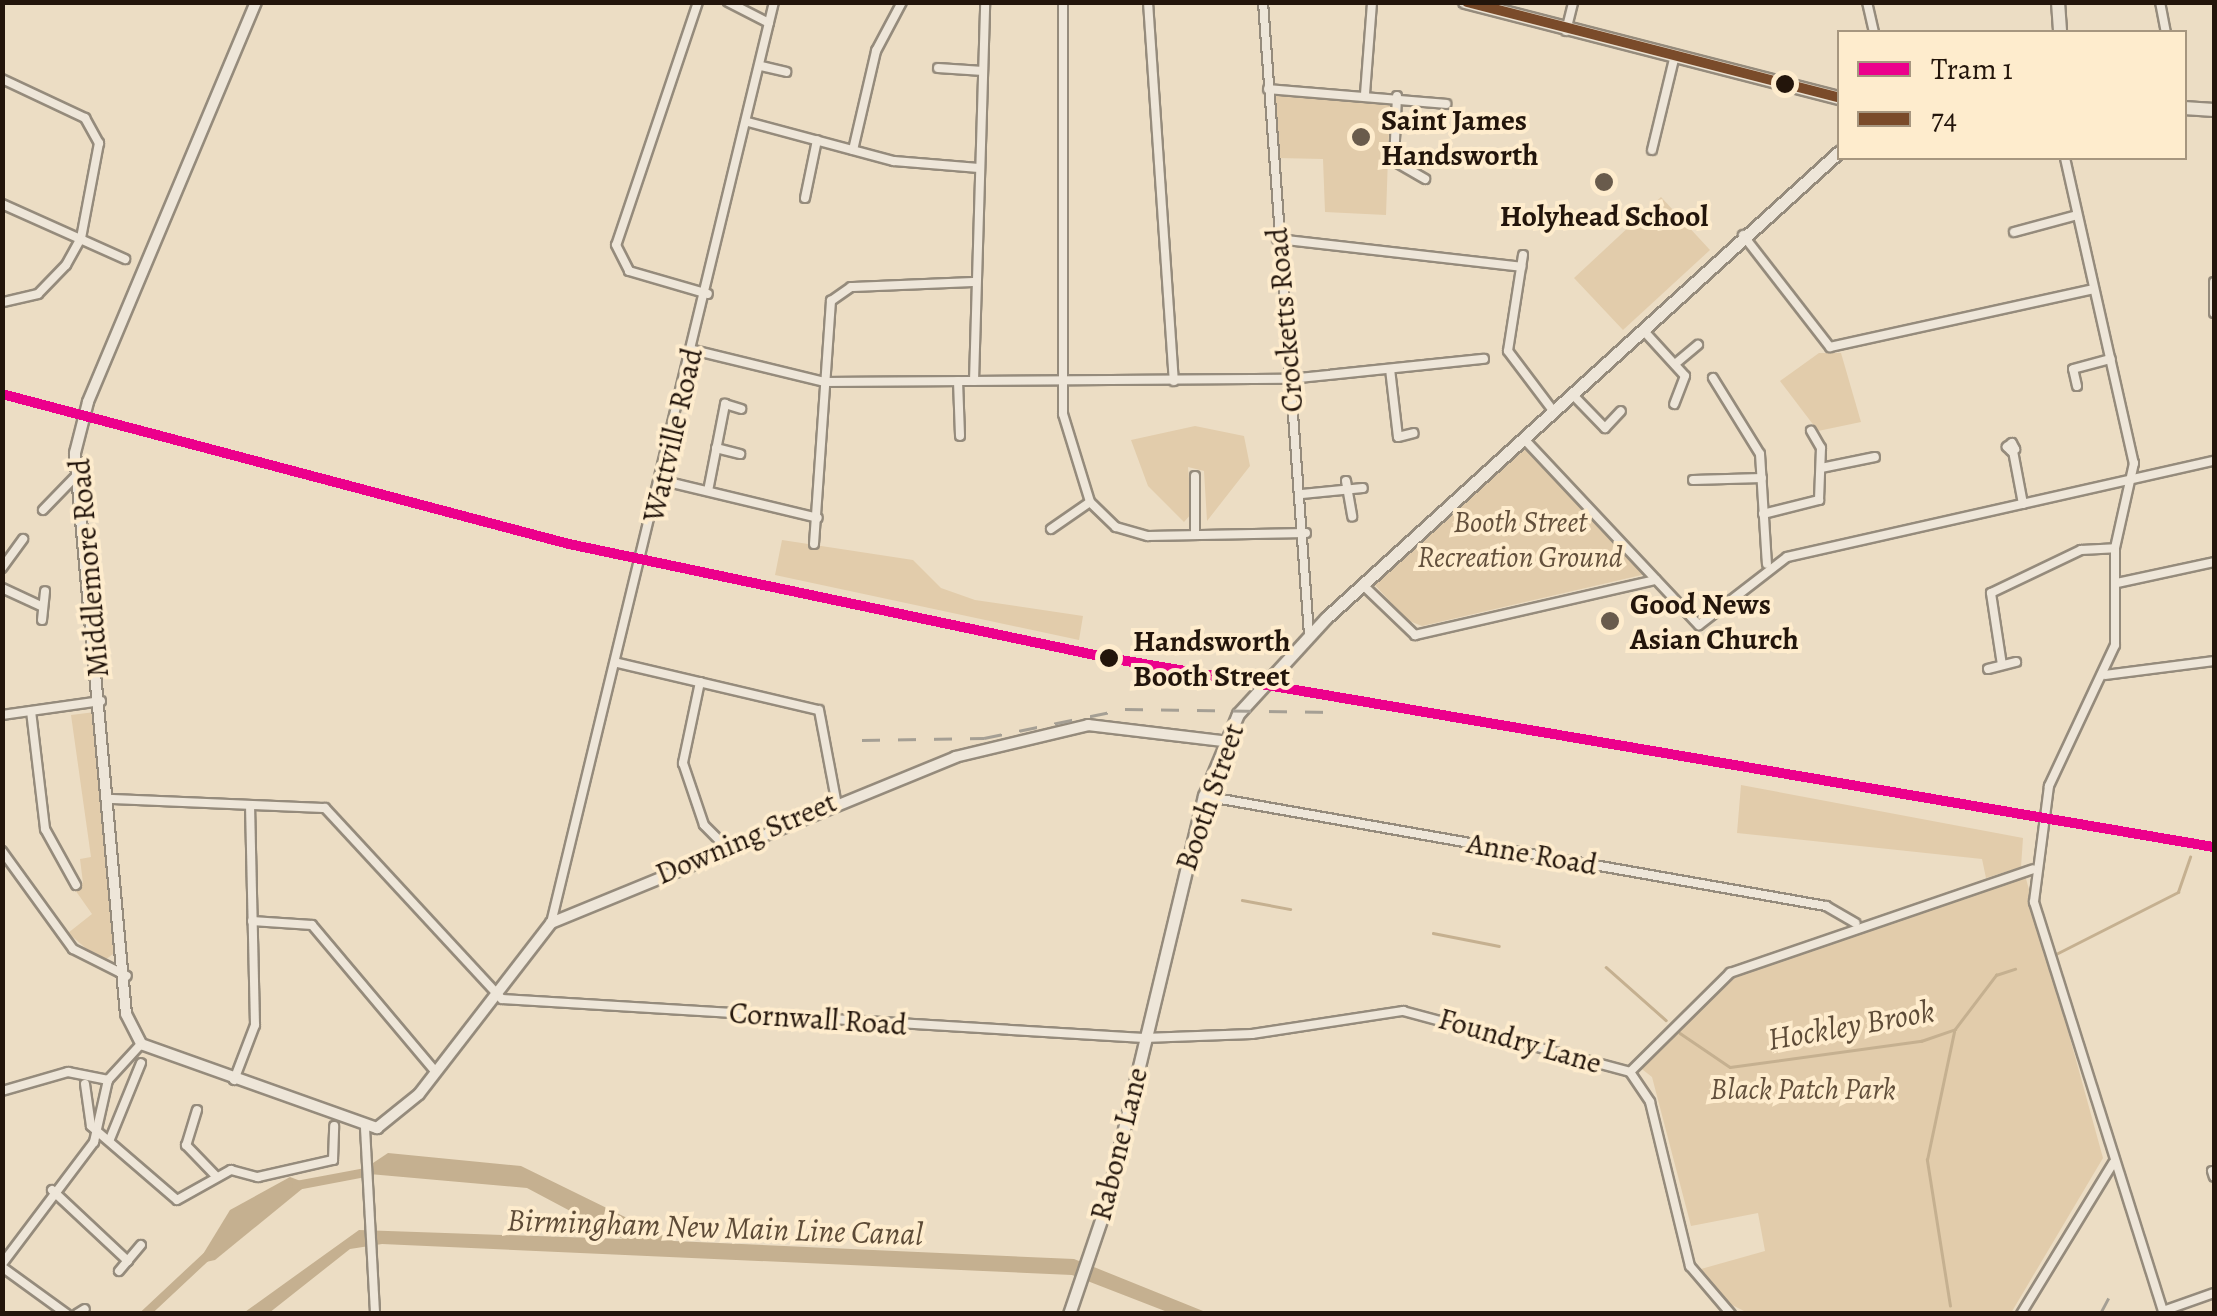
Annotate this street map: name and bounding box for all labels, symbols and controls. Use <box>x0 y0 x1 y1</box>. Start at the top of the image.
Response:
legend <box>1837 30 2187 160</box>
text: Tram 1 <box>1931 49 2013 89</box>
unlabelled marker <box>1775 74 1795 94</box>
text: 74 <box>1931 99 1957 139</box>
place label: Saint James Handsworth <box>1381 102 1538 172</box>
marker: Saint James Handsworth <box>1350 126 1372 148</box>
marker: Holyhead School <box>1593 171 1615 193</box>
place label: Holyhead School <box>1500 198 1708 234</box>
street label: Crocketts Road <box>1259 226 1311 414</box>
street label: Wattville Road <box>635 344 711 526</box>
street label: Middlemore Road <box>62 457 116 679</box>
park label: Booth Street Recreation Ground <box>1417 504 1623 574</box>
place label: Good News Asian Church <box>1630 586 1799 656</box>
marker: Good News Asian Church <box>1599 610 1621 632</box>
place label: Handsworth Booth Street <box>1133 623 1290 694</box>
marker: Handsworth Booth Street <box>1094 643 1124 673</box>
street label: Booth Street <box>1168 719 1252 875</box>
street label: Downing Street <box>650 784 842 892</box>
street label: Anne Road <box>1464 825 1600 883</box>
water label: Hockley Brook <box>1765 991 1937 1059</box>
street label: Cornwall Road <box>728 995 908 1043</box>
street label: Foundry Lane <box>1434 1001 1606 1081</box>
street label: Rabone Lane <box>1083 1064 1155 1224</box>
park label: Black Patch Park <box>1710 1071 1896 1107</box>
water label: Birmingham New Main Line Canal <box>506 1201 924 1253</box>

